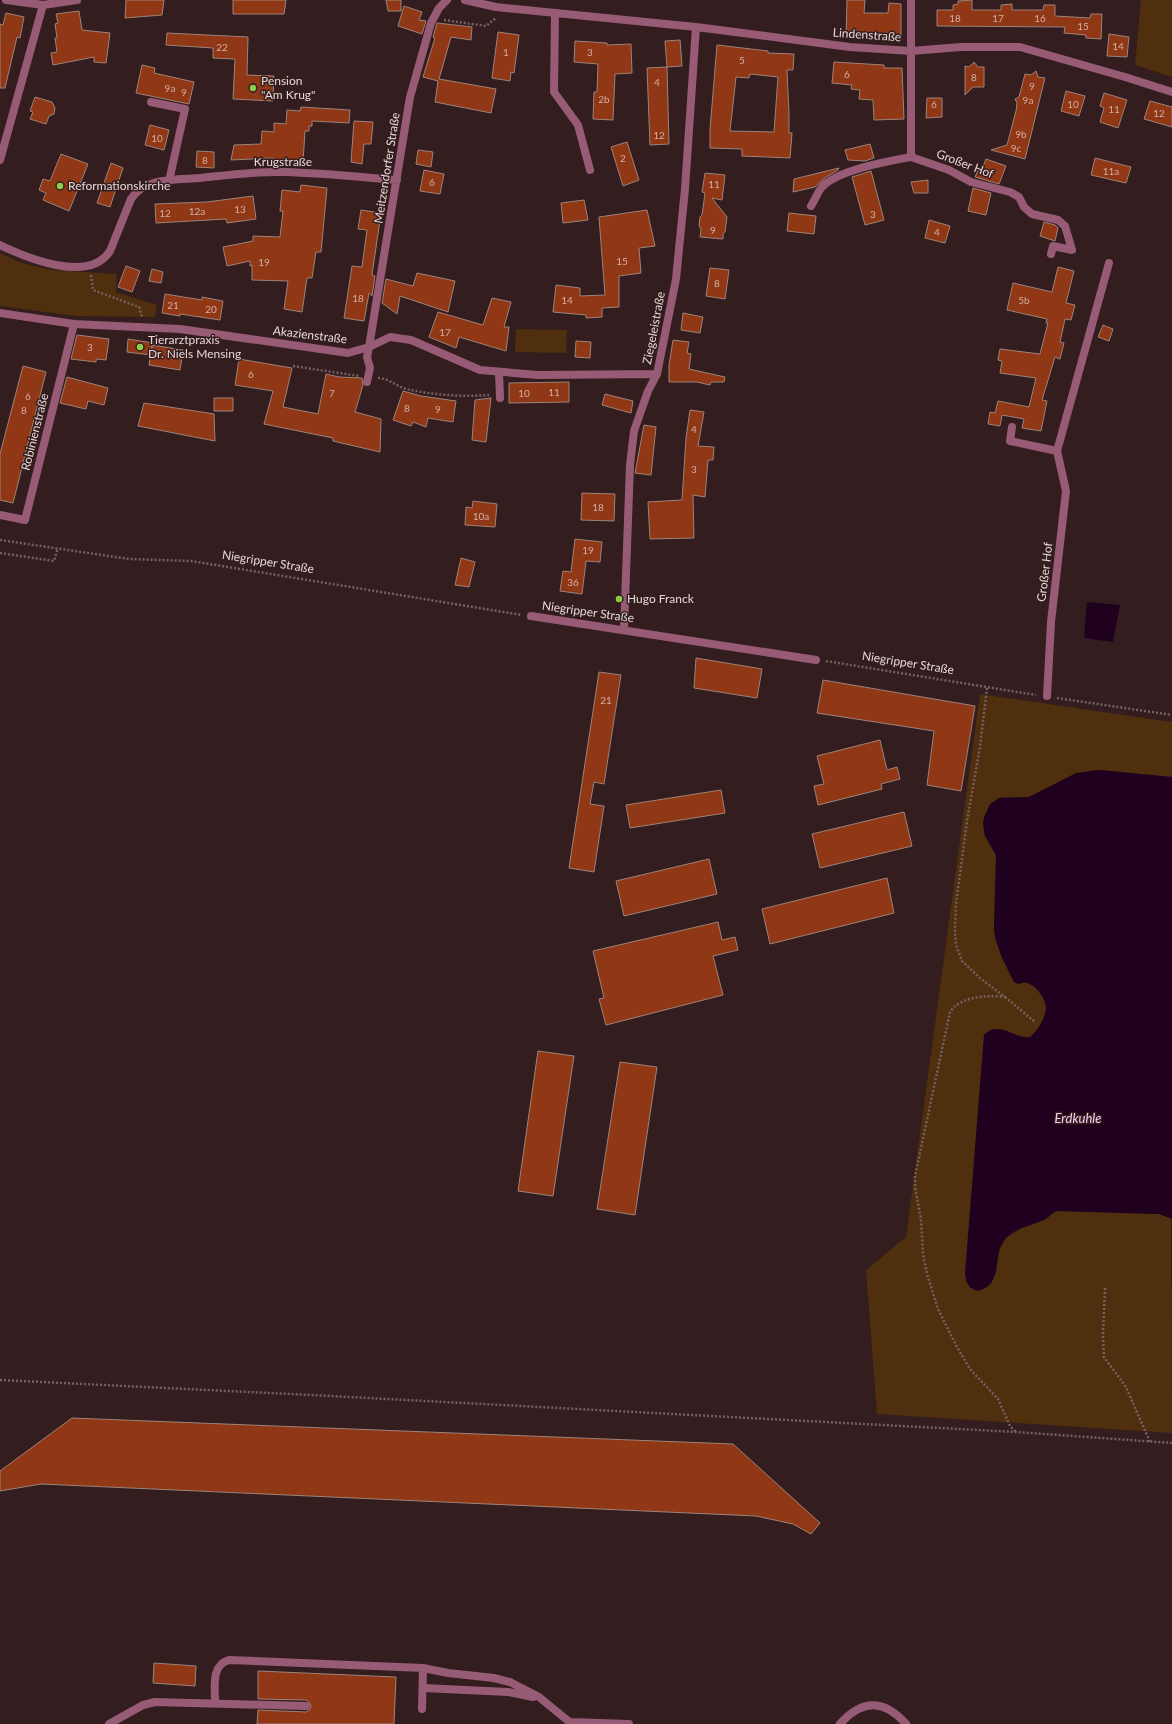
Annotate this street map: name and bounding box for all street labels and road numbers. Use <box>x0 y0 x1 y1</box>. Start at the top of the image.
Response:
street label: Lindenstraße <box>832 25 902 44</box>
street label: Meitzendorfer Straße <box>370 111 403 225</box>
street label: Großer Hof <box>935 146 997 182</box>
street label: Krugstraße <box>254 154 312 169</box>
street label: Ziegeleistraße <box>639 290 668 366</box>
street label: Akazienstraße <box>272 323 348 346</box>
street label: Robinienstraße <box>18 392 51 472</box>
street label: Großer Hof <box>1033 540 1056 603</box>
street label: Niegripper Straße <box>221 547 315 576</box>
street label: Niegripper Straße <box>541 598 635 625</box>
street label: Niegripper Straße <box>861 648 955 677</box>

